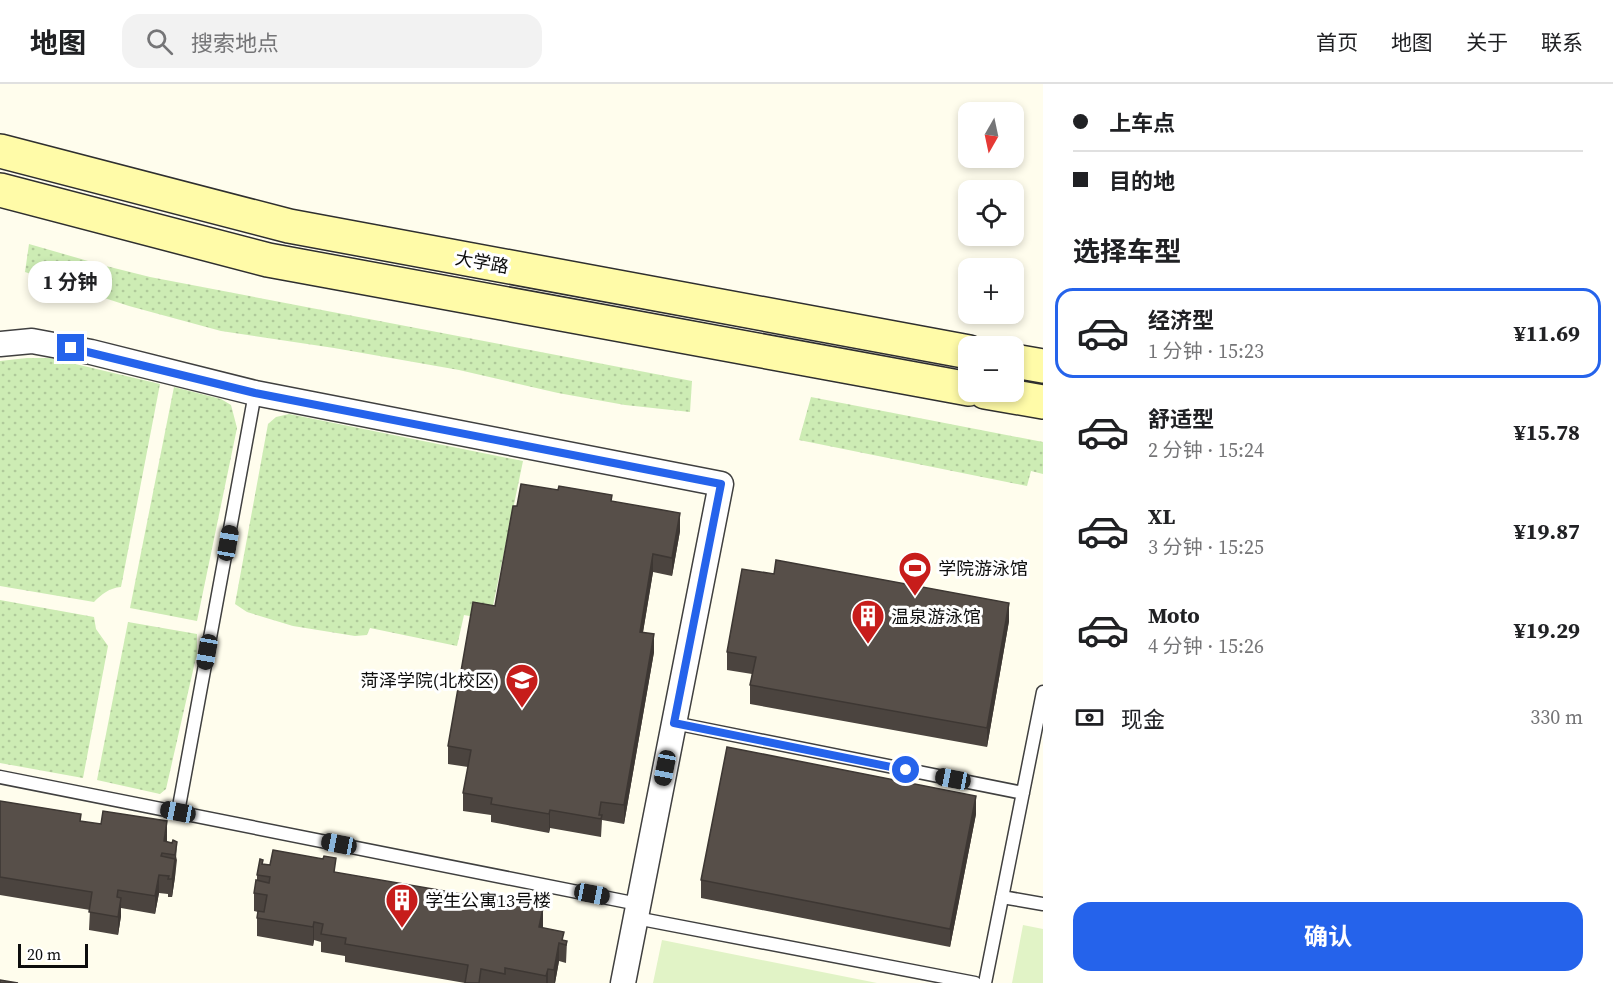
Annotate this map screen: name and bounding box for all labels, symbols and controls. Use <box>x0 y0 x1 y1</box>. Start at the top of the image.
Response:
search box <box>122 14 542 68</box>
text: 地图 <box>30 24 86 62</box>
icon: search <box>143 25 176 58</box>
text: 搜索地点 <box>191 28 279 58</box>
text: 首页 <box>1316 28 1358 57</box>
text: 地图 <box>1391 28 1433 57</box>
text: 关于 <box>1466 28 1508 57</box>
text: 联系 <box>1541 28 1583 57</box>
north arrow <box>958 102 1024 168</box>
map controls <box>958 102 1024 402</box>
text: 上车点 <box>1109 108 1175 138</box>
text: 目的地 <box>1109 166 1175 196</box>
button: locate <box>958 180 1024 246</box>
text: 选择车型 <box>1073 233 1181 270</box>
street label: 大学路 <box>453 245 511 279</box>
button: + <box>958 258 1024 324</box>
callout: 1 分钟 <box>29 261 113 303</box>
text: 1 分钟 <box>42 268 98 296</box>
text: 经济型 <box>1148 305 1214 335</box>
icon: car <box>1076 306 1130 360</box>
text: ¥11.69 <box>1514 318 1580 348</box>
route end <box>57 334 84 361</box>
button: − <box>958 336 1024 402</box>
text: 1 分钟 · 15:23 <box>1148 337 1264 365</box>
text: 舒适型 <box>1148 404 1214 434</box>
icon: car <box>1076 405 1130 459</box>
text: ¥15.78 <box>1514 417 1580 447</box>
text: 2 分钟 · 15:24 <box>1148 436 1264 464</box>
text: XL <box>1148 501 1175 531</box>
icon: car <box>1076 504 1130 558</box>
text: ¥19.87 <box>1514 516 1580 546</box>
car <box>216 524 240 562</box>
text: 3 分钟 · 15:25 <box>1148 533 1264 561</box>
sports icon: 学院游泳馆 <box>897 550 933 597</box>
place label: 学院游泳馆 <box>938 556 1028 581</box>
building icon: 温泉游泳馆 <box>850 598 886 645</box>
text: Moto <box>1148 600 1200 630</box>
icon: car <box>1076 603 1130 657</box>
place label: 温泉游泳馆 <box>891 604 981 629</box>
text: ¥19.29 <box>1514 615 1580 645</box>
text: 4 分钟 · 15:26 <box>1148 632 1264 660</box>
car <box>195 633 219 671</box>
school or university icon: 菏泽学院(北校区) <box>504 662 540 709</box>
place label: 菏泽学院(北校区) <box>361 668 499 693</box>
icon: cash <box>1073 701 1106 734</box>
text: 330 m <box>1530 703 1583 731</box>
text: 现金 <box>1121 704 1165 734</box>
car <box>653 749 677 787</box>
route start <box>892 756 919 783</box>
car <box>934 767 972 791</box>
car <box>159 800 197 824</box>
car <box>320 832 358 856</box>
building icon: 学生公寓13号楼 <box>384 882 420 929</box>
car <box>573 882 611 906</box>
place label: 学生公寓13号楼 <box>425 888 551 913</box>
button: 确认 <box>1073 902 1583 971</box>
scale bar <box>18 941 88 968</box>
text: 20 m <box>27 943 61 965</box>

